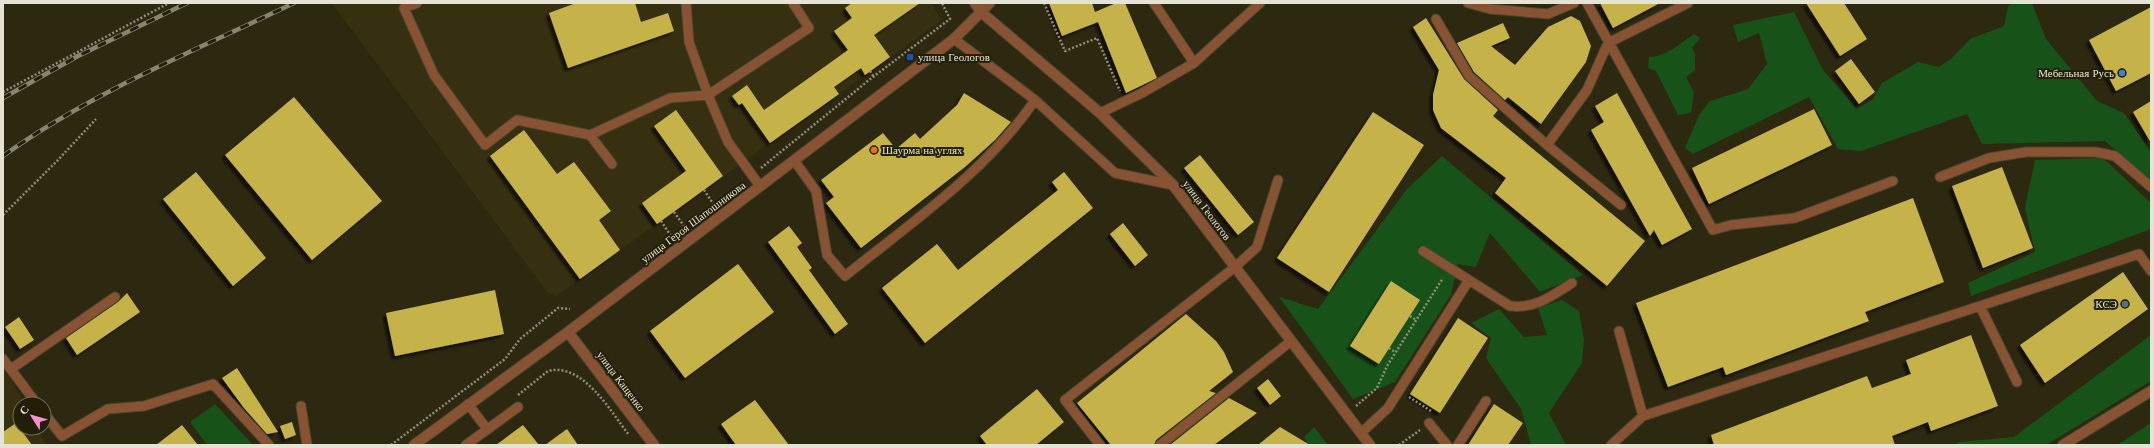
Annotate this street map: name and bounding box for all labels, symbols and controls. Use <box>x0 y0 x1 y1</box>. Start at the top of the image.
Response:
place label: улица Геологов <box>918 50 990 64</box>
marker: улица Геологов <box>905 52 915 62</box>
place label: Мебельная Русь <box>2038 66 2114 80</box>
marker: Мебельная Русь <box>2117 68 2127 78</box>
place label: Шаурма на углях <box>882 143 963 157</box>
marker: Шаурма на углях <box>869 145 879 155</box>
street label: улица Геологов <box>1180 177 1234 243</box>
street label: улица Героя Шапошникова <box>638 178 748 266</box>
place label: КСЭ <box>2095 297 2117 311</box>
marker: КСЭ <box>2120 299 2130 309</box>
street label: улица Кащенко <box>594 348 649 414</box>
north arrow <box>12 396 52 436</box>
text: С <box>16 403 32 417</box>

